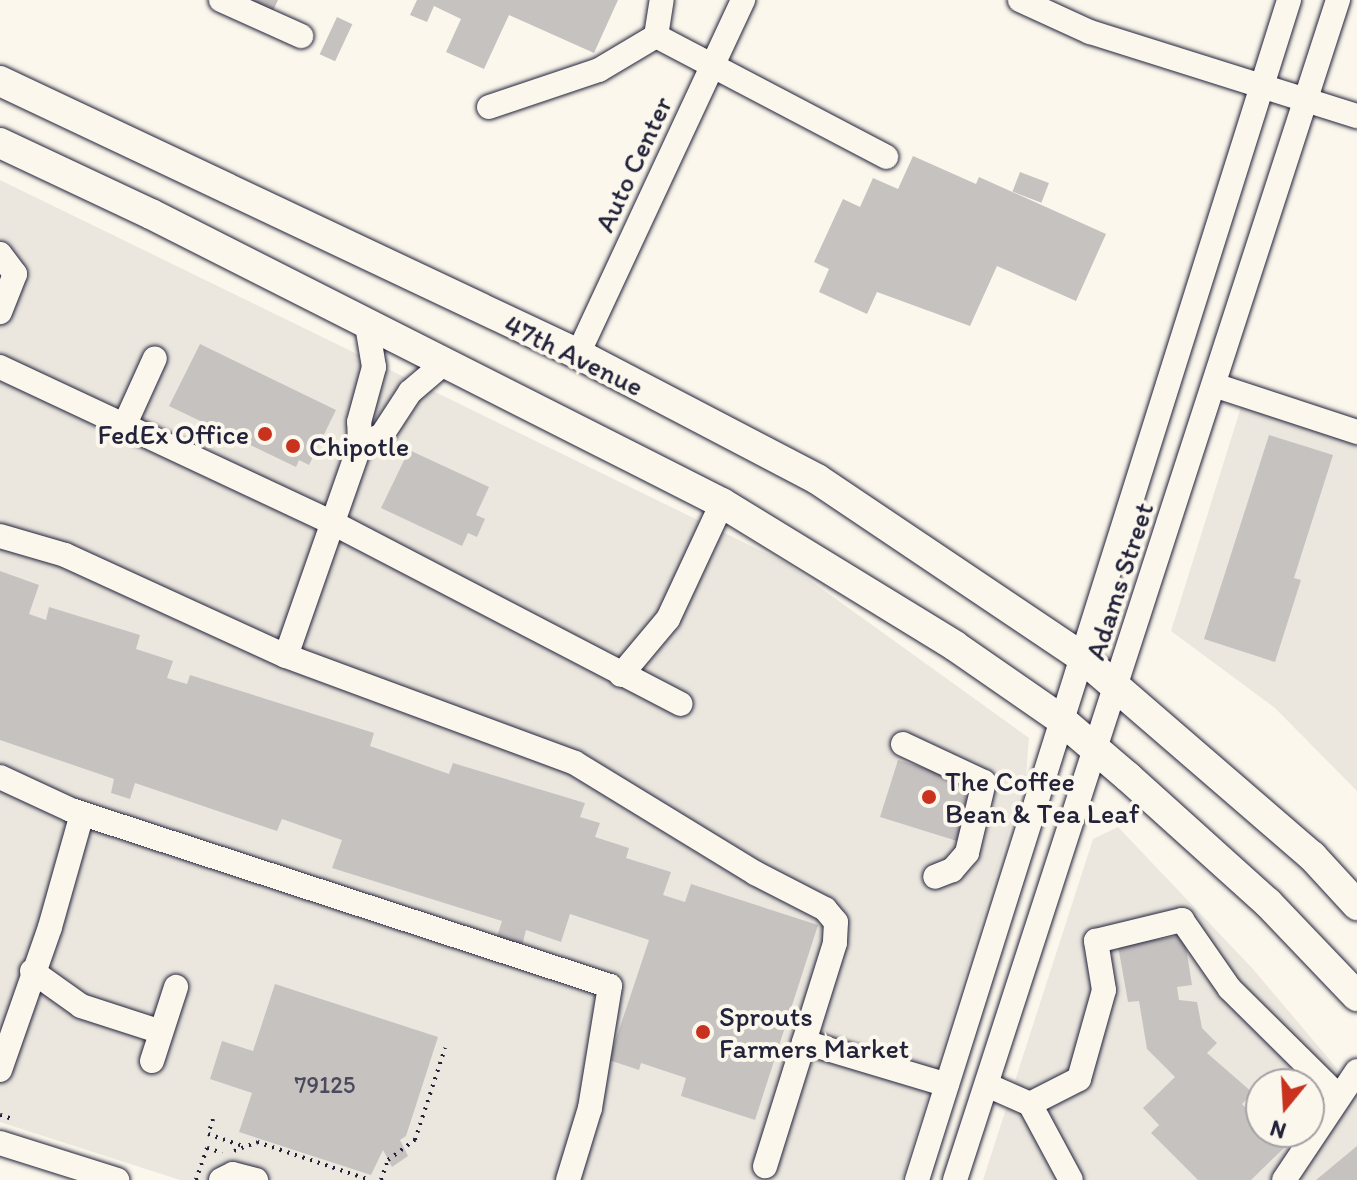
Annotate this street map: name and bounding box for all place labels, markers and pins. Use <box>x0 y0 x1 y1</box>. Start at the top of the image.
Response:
place label: FedEx Office <box>97 417 249 451</box>
marker: FedEx Office <box>256 425 274 443</box>
place label: Chipotle <box>309 429 409 463</box>
marker: Chipotle <box>284 437 302 455</box>
place label: The Coffee Bean & Tea Leaf <box>945 764 1135 830</box>
marker: The Coffee Bean & Tea Leaf <box>920 788 938 806</box>
place label: Sprouts Farmers Market <box>719 999 910 1065</box>
marker: Sprouts Farmers Market <box>694 1023 712 1041</box>

